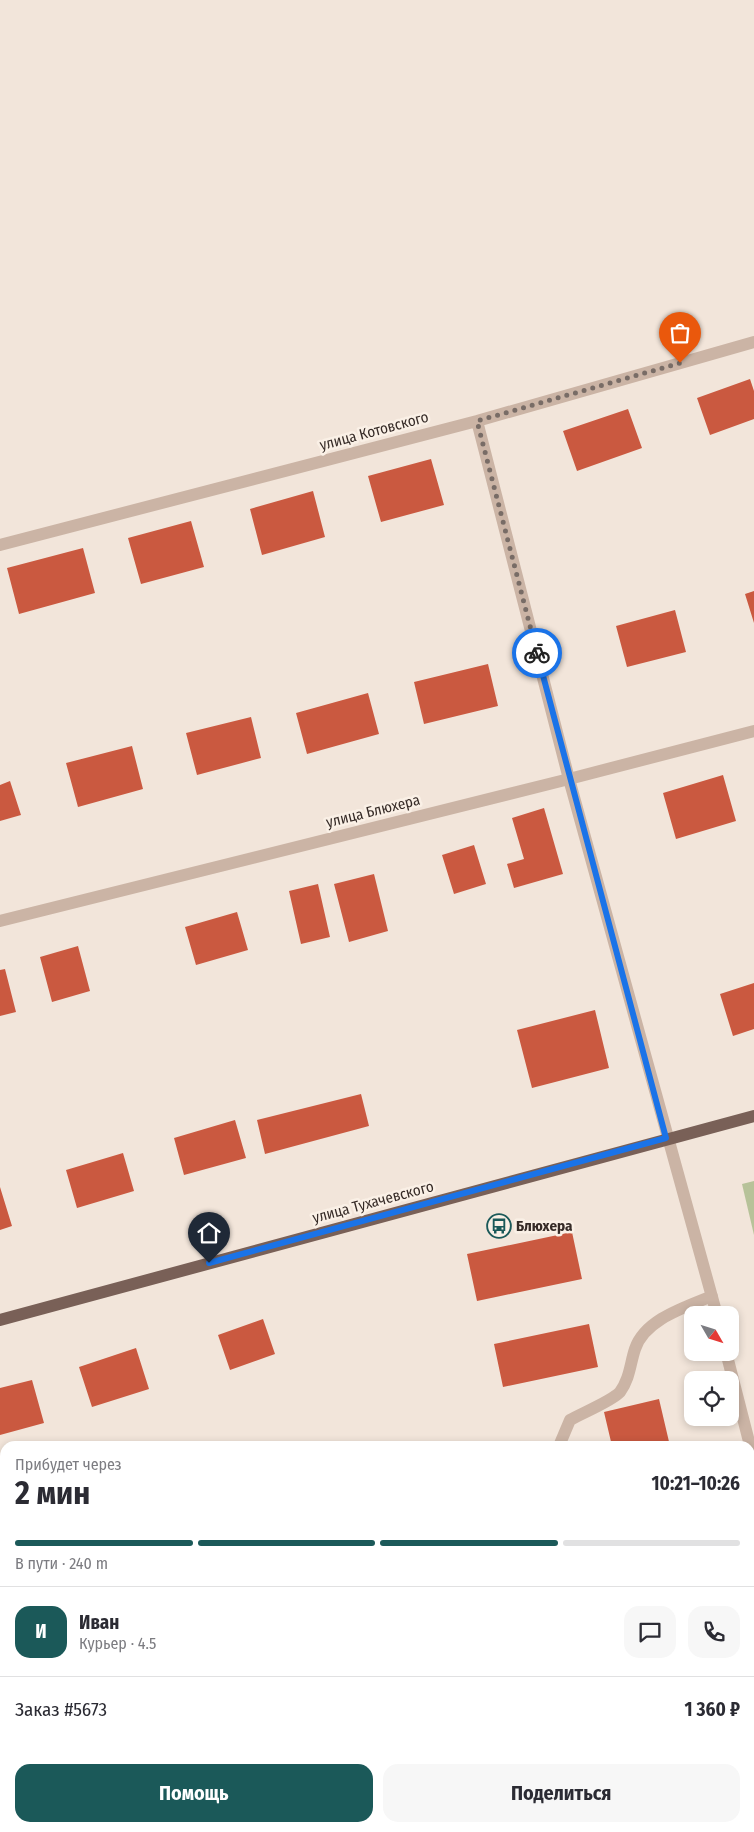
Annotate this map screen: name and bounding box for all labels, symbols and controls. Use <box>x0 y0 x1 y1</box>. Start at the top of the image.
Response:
pin <box>659 312 701 363</box>
icon: bag <box>666 319 694 347</box>
street label: улица Котовского <box>318 408 431 454</box>
courier <box>512 628 562 678</box>
icon: bike <box>523 639 551 667</box>
street label: улица Блюхера <box>324 791 422 831</box>
street label: улица Тухачевского <box>310 1177 436 1227</box>
pin <box>188 1212 230 1263</box>
bus stop icon: Блюхера <box>486 1213 512 1239</box>
place label: Блюхера <box>516 1217 573 1235</box>
icon: home <box>195 1219 223 1247</box>
north arrow <box>684 1306 739 1361</box>
map controls <box>684 1306 739 1426</box>
button: locate <box>684 1371 739 1426</box>
text: Прибудет через <box>15 1455 122 1474</box>
text: 10:21–10:26 <box>652 1472 740 1495</box>
text: 2 мин <box>15 1474 90 1512</box>
text: В пути · 240 m <box>15 1554 108 1573</box>
button: chat <box>624 1606 676 1658</box>
button: phone <box>688 1606 740 1658</box>
text: Иван <box>79 1611 119 1634</box>
text: И <box>35 1620 47 1643</box>
text: Курьер · 4.5 <box>79 1634 156 1653</box>
text: Заказ #5673 <box>15 1698 107 1721</box>
text: 1 360 ₽ <box>684 1698 740 1721</box>
button: Помощь <box>15 1764 373 1822</box>
button: Поделиться <box>383 1764 740 1822</box>

